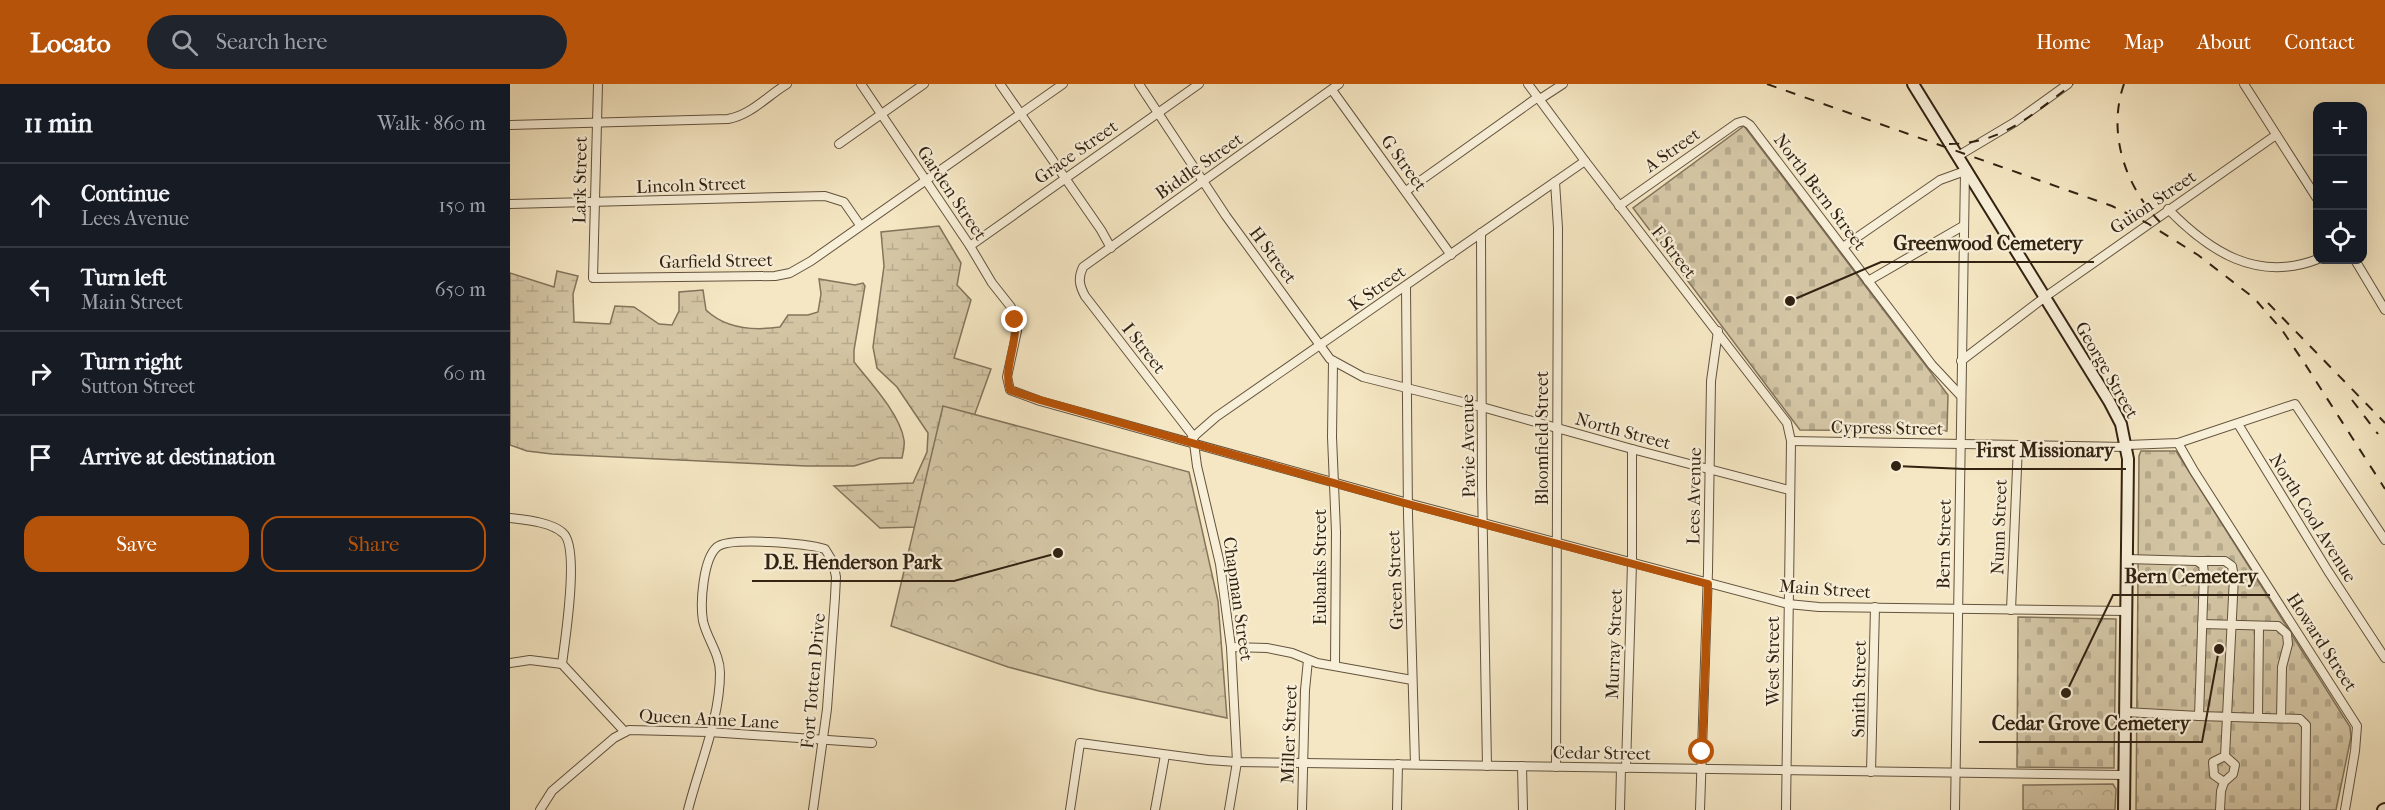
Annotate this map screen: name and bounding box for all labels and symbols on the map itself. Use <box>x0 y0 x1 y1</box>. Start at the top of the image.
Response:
street label: Grace Street <box>1031 116 1122 189</box>
street label: A Street <box>1640 123 1705 178</box>
street label: Biddle Street <box>1152 128 1247 204</box>
street label: North Bern Street <box>1769 130 1871 255</box>
street label: G Street <box>1376 131 1431 196</box>
street label: Lark Street <box>569 136 592 224</box>
street label: Garden Street <box>912 142 991 245</box>
street label: Guion Street <box>2106 166 2201 239</box>
street label: Lincoln Street <box>636 173 747 198</box>
street label: F Street <box>1647 222 1701 283</box>
street label: H Street <box>1244 223 1301 288</box>
callout: Greenwood Cemetery <box>1881 224 2094 262</box>
text: Greenwood Cemetery <box>1893 232 2084 255</box>
street label: Garfield Street <box>659 250 774 273</box>
street label: K Street <box>1345 261 1410 315</box>
route end <box>1001 306 1027 332</box>
street label: George Street <box>2070 318 2143 423</box>
street label: I Street <box>1117 319 1170 378</box>
street label: Bloomfield Street <box>1532 370 1553 505</box>
street label: Pavie Avenue <box>1457 394 1480 498</box>
street label: North Street <box>1573 409 1673 454</box>
street label: Cypress Street <box>1831 417 1944 440</box>
callout: First Missionary <box>1964 431 2126 469</box>
text: First Missionary <box>1975 439 2116 462</box>
street label: Lees Avenue <box>1683 447 1706 545</box>
street label: North Cool Avenue <box>2265 450 2361 587</box>
street label: Nunn Street <box>1987 478 2012 575</box>
street label: Bern Street <box>1933 498 1956 589</box>
street label: Eubanks Street <box>1310 508 1331 625</box>
street label: Green Street <box>1383 529 1408 630</box>
street label: Chapman Street <box>1218 536 1257 663</box>
callout: D.E. Henderson Park <box>752 543 954 581</box>
text: D.E. Henderson Park <box>764 551 943 574</box>
callout: Bern Cemetery <box>2113 557 2270 595</box>
text: Bern Cemetery <box>2124 565 2259 588</box>
street label: Main Street <box>1778 576 1872 603</box>
street label: Murray Street <box>1602 588 1627 700</box>
street label: Howard Street <box>2282 589 2361 696</box>
street label: Fort Totten Drive <box>797 612 830 750</box>
street label: West Street <box>1763 616 1784 707</box>
street label: Smith Street <box>1848 640 1871 738</box>
street label: Miller Street <box>1277 683 1302 784</box>
callout: Cedar Grove Cemetery <box>1979 704 2202 742</box>
street label: Queen Anne Lane <box>639 705 779 734</box>
text: Cedar Grove Cemetery <box>1992 712 2192 735</box>
route start <box>1688 738 1714 764</box>
street label: Cedar Street <box>1553 742 1652 765</box>

